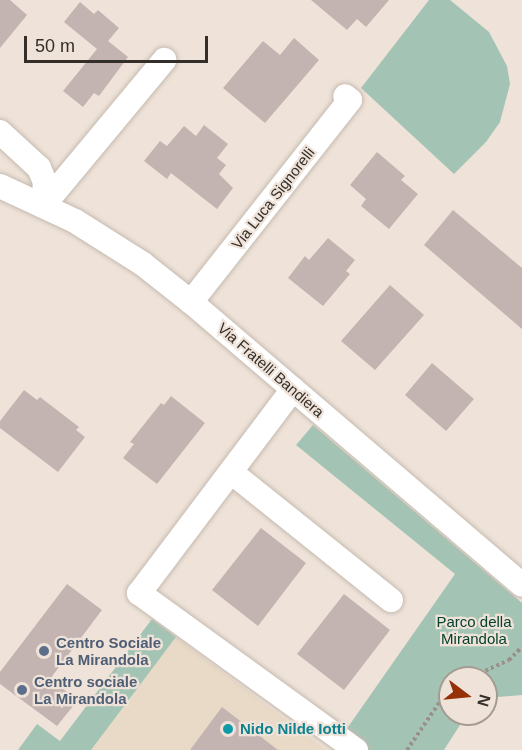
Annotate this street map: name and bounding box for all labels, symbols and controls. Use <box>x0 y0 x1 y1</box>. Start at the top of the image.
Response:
scale bar <box>27 24 212 62</box>
text: 50 m <box>35 36 75 56</box>
street label: Via Luca Signorelli <box>228 144 318 252</box>
street label: Via Fratelli Bandiera <box>214 319 328 421</box>
park label: Parco della Mirandola <box>436 612 512 647</box>
place label: Centro Sociale La Mirandola <box>56 633 161 668</box>
marker: Centro Sociale La Mirandola <box>37 644 51 658</box>
north arrow <box>438 666 498 726</box>
place label: Centro sociale La Mirandola <box>34 672 137 707</box>
marker: Centro sociale La Mirandola <box>15 683 29 697</box>
text: N <box>474 693 494 708</box>
place label: Nido Nilde Iotti <box>240 720 346 738</box>
marker: Nido Nilde Iotti <box>221 722 235 736</box>

